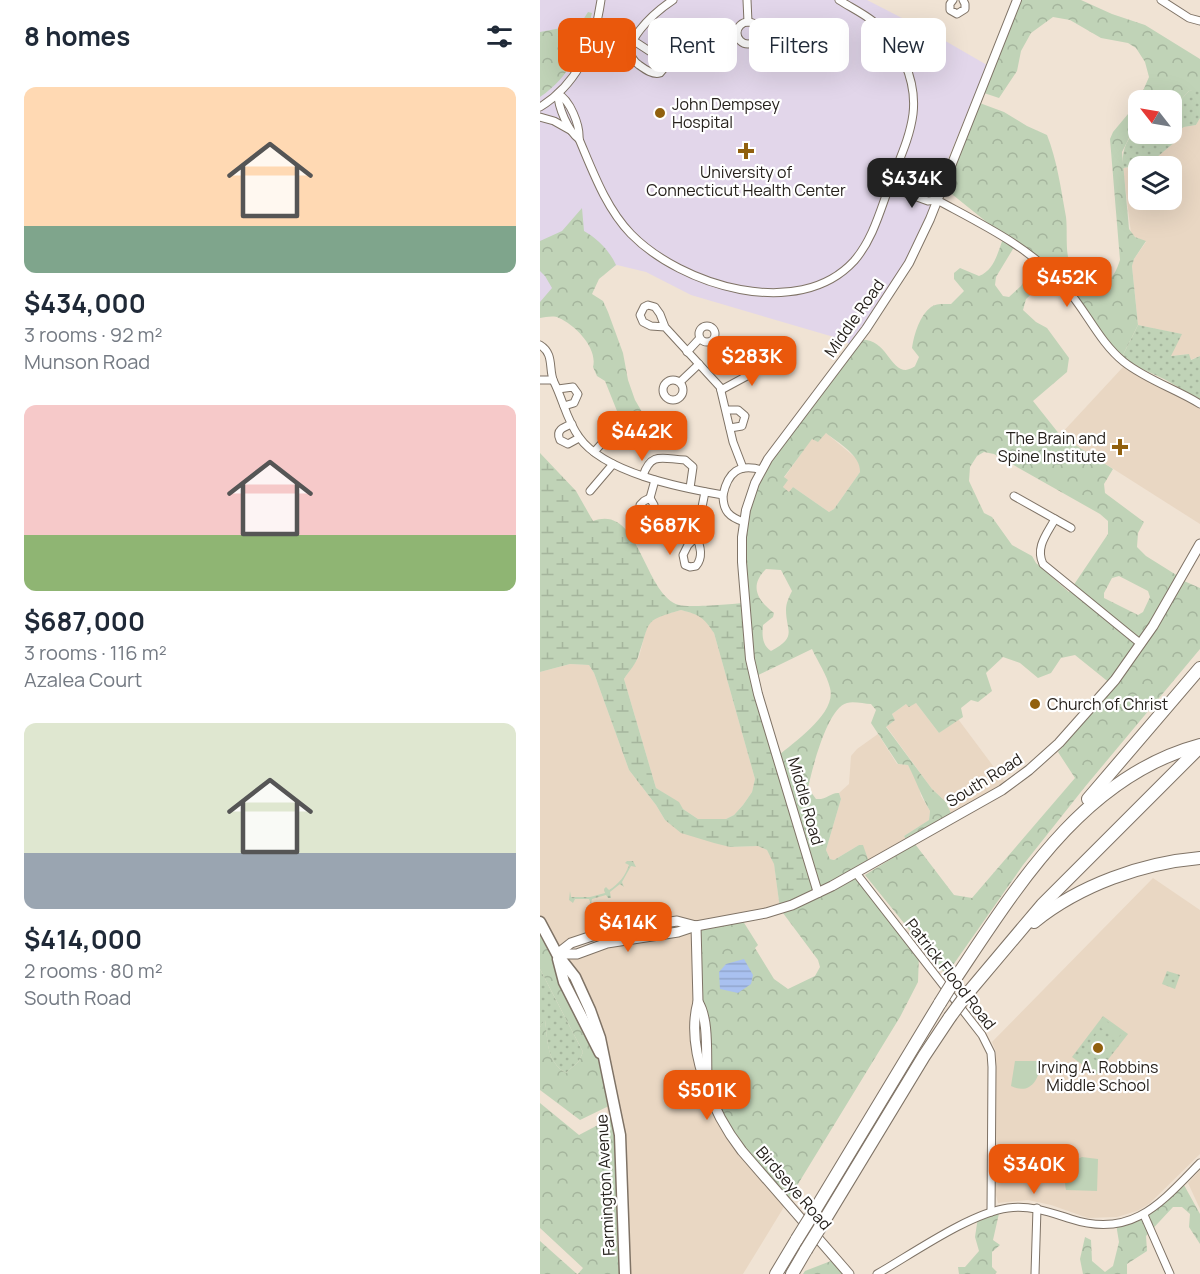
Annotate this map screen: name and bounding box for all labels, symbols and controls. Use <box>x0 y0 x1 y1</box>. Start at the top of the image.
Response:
text: 8 homes <box>24 18 130 54</box>
chip: Buy <box>558 18 636 72</box>
chip: Rent <box>648 18 737 72</box>
chip: Filters <box>749 18 849 72</box>
chip: New <box>861 18 946 72</box>
icon: filters <box>483 20 516 53</box>
north arrow <box>1128 90 1182 144</box>
map controls <box>1128 90 1182 210</box>
place label: John Dempsey Hospital <box>672 93 780 133</box>
marker: John Dempsey Hospital <box>653 106 667 120</box>
icon: home <box>216 126 324 234</box>
marker: University of Connecticut Health Center <box>737 142 755 160</box>
button: layers <box>1128 156 1182 210</box>
pin: $434K <box>870 158 954 209</box>
place label: University of Connecticut Health Center <box>646 161 846 201</box>
text: $434K <box>881 164 943 191</box>
pin: $452K <box>1025 257 1109 308</box>
text: $452K <box>1037 263 1097 290</box>
street label: Middle Road <box>819 275 889 361</box>
text: $434,000 <box>24 285 146 321</box>
text: 3 rooms · 92 m² <box>24 321 163 348</box>
pin: $283K <box>710 336 794 387</box>
text: $283K <box>721 342 783 369</box>
text: Munson Road <box>24 348 150 375</box>
pin: $442K <box>600 411 684 462</box>
text: $442K <box>611 417 673 444</box>
place label: The Brain and Spine Institute <box>998 427 1106 467</box>
marker: The Brain and Spine Institute <box>1111 438 1129 456</box>
icon: home <box>216 444 324 552</box>
pin: $687K <box>628 505 712 556</box>
text: $687K <box>640 511 700 538</box>
text: $687,000 <box>24 603 145 639</box>
text: 3 rooms · 116 m² <box>24 639 167 666</box>
text: Azalea Court <box>24 666 142 693</box>
place label: Church of Christ <box>1047 693 1168 715</box>
marker: Church of Christ <box>1028 697 1042 711</box>
street label: South Road <box>942 748 1026 812</box>
street label: Middle Road <box>783 755 829 847</box>
icon: home <box>216 762 324 870</box>
pin: $414K <box>586 902 670 953</box>
text: $414K <box>599 908 657 935</box>
street label: Patrick Flood Road <box>901 914 1001 1034</box>
text: $414,000 <box>24 921 142 957</box>
text: 2 rooms · 80 m² <box>24 957 163 984</box>
text: South Road <box>24 984 131 1011</box>
marker: Irving A. Robbins Middle School <box>1091 1041 1105 1055</box>
place label: Irving A. Robbins Middle School <box>1037 1056 1159 1096</box>
pin: $501K <box>665 1070 749 1121</box>
text: $501K <box>677 1076 737 1103</box>
street label: Farmington Avenue <box>590 1114 620 1256</box>
street label: Birdseye Road <box>751 1141 837 1235</box>
pin: $340K <box>992 1144 1076 1195</box>
text: $340K <box>1003 1150 1065 1177</box>

